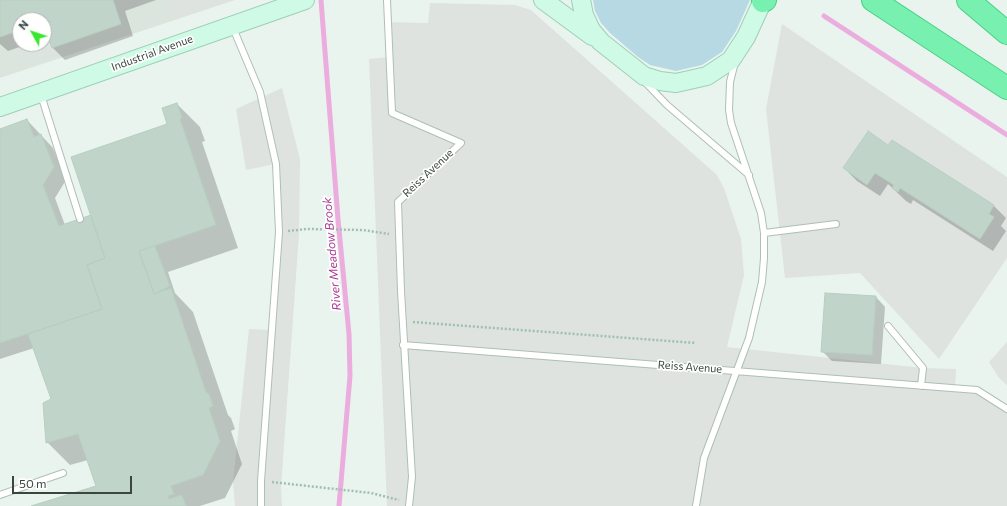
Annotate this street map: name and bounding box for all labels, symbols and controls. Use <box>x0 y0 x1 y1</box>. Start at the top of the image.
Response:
north arrow <box>12 12 52 52</box>
text: N <box>16 17 31 32</box>
street label: Industrial Avenue <box>109 32 195 74</box>
street label: Reiss Avenue <box>400 146 456 200</box>
water label: River Meadow Brook <box>320 197 344 311</box>
street label: Reiss Avenue <box>657 358 723 376</box>
scale bar <box>14 468 134 494</box>
text: 50 m <box>19 476 47 490</box>

